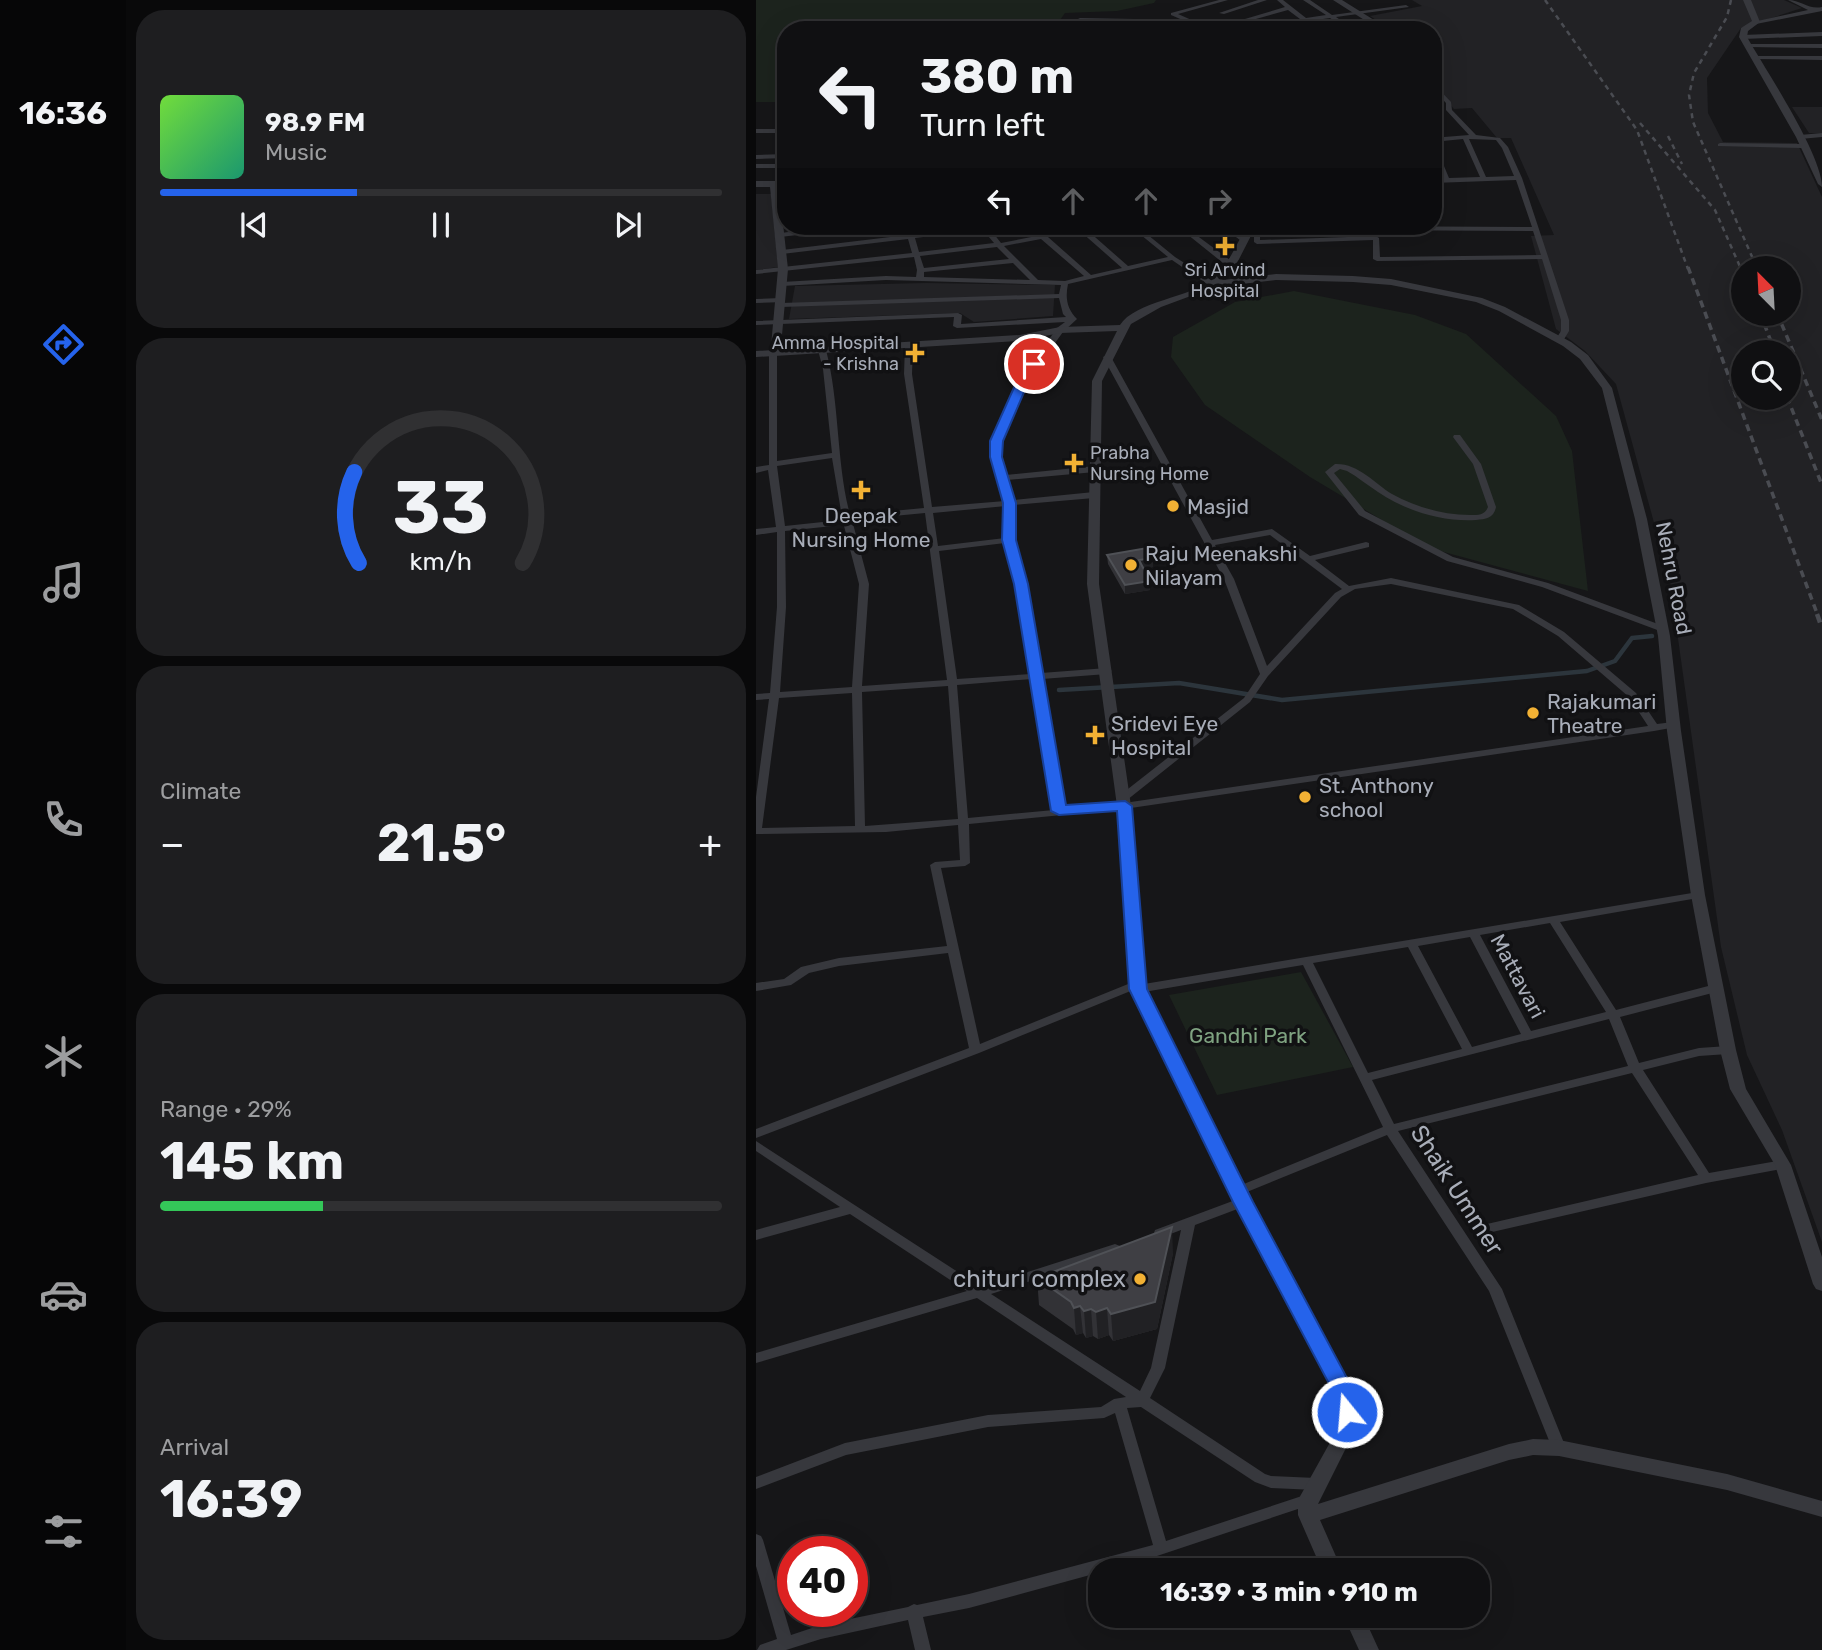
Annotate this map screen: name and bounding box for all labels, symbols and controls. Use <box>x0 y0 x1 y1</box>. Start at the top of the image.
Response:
text: 380 m <box>920 47 1074 105</box>
icon: left <box>805 49 896 140</box>
text: 16:36 <box>19 94 107 132</box>
text: Turn left <box>920 106 1045 144</box>
text: 98.9 FM <box>265 107 365 138</box>
text: Music <box>265 138 327 166</box>
icon: left <box>981 182 1019 220</box>
icon: ahead <box>1054 182 1092 220</box>
icon: ahead <box>1127 182 1165 220</box>
icon: right <box>1200 182 1238 220</box>
icon: previous <box>235 206 273 244</box>
icon: pause <box>422 206 460 244</box>
icon: next <box>609 206 647 244</box>
marker: Sri Arvind Hospital <box>1215 236 1235 256</box>
north arrow <box>1731 256 1801 326</box>
map controls <box>1731 256 1801 410</box>
place label: Sri Arvind Hospital <box>1184 259 1266 302</box>
icon: directions <box>39 320 88 369</box>
place label: Amma Hospital - Krishna <box>772 332 899 375</box>
pin <box>1004 334 1064 394</box>
button: search <box>1731 340 1801 410</box>
marker: Amma Hospital - Krishna <box>905 343 925 363</box>
icon: arrive <box>1015 345 1053 383</box>
place label: Prabha Nursing Home <box>1090 442 1209 485</box>
marker: Prabha Nursing Home <box>1064 453 1084 473</box>
text: 33 <box>393 465 489 551</box>
marker: Deepak Nursing Home <box>851 480 871 500</box>
place label: Masjid <box>1187 494 1249 519</box>
marker: Masjid <box>1165 498 1181 514</box>
place label: Deepak Nursing Home <box>792 503 930 552</box>
street label: Nehru Road <box>1651 519 1697 637</box>
place label: Raju Meenakshi Nilayam <box>1145 541 1297 590</box>
text: km/h <box>410 547 472 576</box>
marker: Raju Meenakshi Nilayam <box>1123 557 1139 573</box>
icon: music <box>39 558 88 607</box>
place label: Rajakumari Theatre <box>1547 689 1656 738</box>
marker: Rajakumari Theatre <box>1525 705 1541 721</box>
place label: Sridevi Eye Hospital <box>1111 711 1218 760</box>
marker: Sridevi Eye Hospital <box>1085 725 1105 745</box>
place label: St. Anthony school <box>1319 773 1434 822</box>
text: Climate <box>160 777 241 805</box>
marker: St. Anthony school <box>1297 789 1313 805</box>
icon: phone <box>39 795 88 844</box>
text: 21.5° <box>377 812 506 874</box>
text: − <box>160 821 185 867</box>
text: + <box>698 821 722 867</box>
street label: Mattavari <box>1485 930 1551 1022</box>
park label: Gandhi Park <box>1189 1023 1307 1048</box>
icon: climate <box>39 1032 88 1081</box>
text: Range · 29% <box>160 1095 292 1123</box>
street label: Shaik Ummer <box>1405 1120 1509 1260</box>
text: 145 km <box>160 1130 344 1192</box>
place label: chituri complex <box>953 1265 1126 1293</box>
icon: car <box>39 1270 88 1319</box>
marker: chituri complex <box>1132 1271 1148 1287</box>
position arrow <box>1310 1375 1384 1449</box>
text: Arrival <box>160 1433 229 1461</box>
text: 16:39 <box>160 1468 302 1530</box>
icon: filters <box>39 1507 88 1556</box>
speed limit sign: 40 <box>777 1536 868 1627</box>
text: 16:39 · 3 min · 910 m <box>1160 1577 1418 1608</box>

